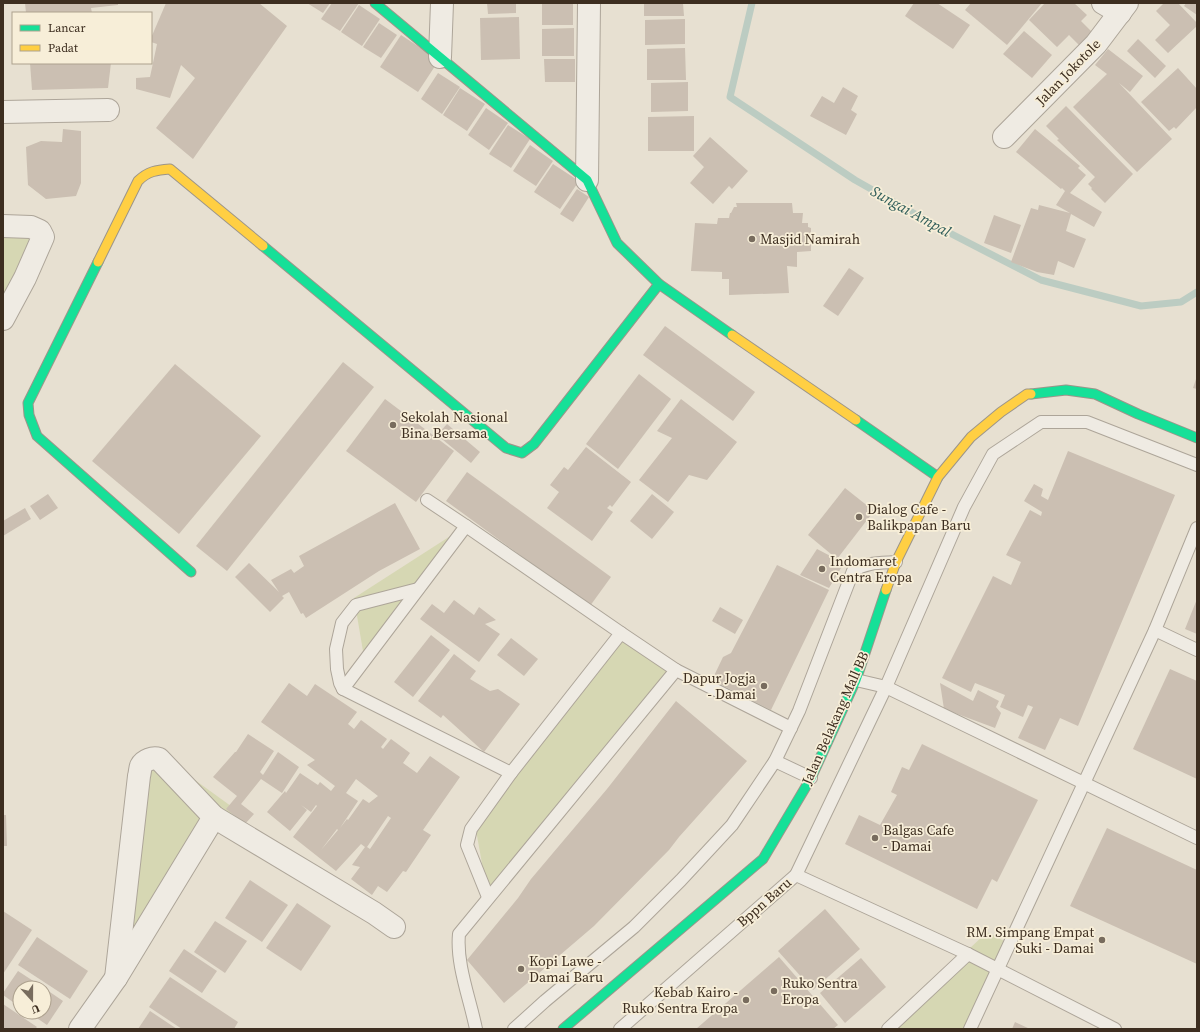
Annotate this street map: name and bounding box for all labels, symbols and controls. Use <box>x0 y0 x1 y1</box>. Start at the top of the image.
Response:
legend <box>12 12 152 64</box>
text: Lancar <box>48 20 85 36</box>
street label: Jalan Jokotole <box>1030 34 1105 110</box>
text: Padat <box>48 40 78 56</box>
water label: Sungai Ampal <box>867 180 956 242</box>
place label: Masjid Namirah <box>760 229 860 249</box>
marker: Masjid Namirah <box>747 234 757 244</box>
place label: Sekolah Nasional Bina Bersama <box>401 407 508 443</box>
marker: Sekolah Nasional Bina Bersama <box>388 420 398 430</box>
place label: Dialog Cafe - Balikpapan Baru <box>867 499 971 535</box>
marker: Dialog Cafe - Balikpapan Baru <box>854 512 864 522</box>
place label: Indomaret Centra Eropa <box>830 551 913 587</box>
marker: Indomaret Centra Eropa <box>817 564 827 574</box>
street label: Jalan Belakang Mall BB <box>796 648 873 789</box>
place label: Dapur Jogja - Damai <box>683 668 757 704</box>
marker: Dapur Jogja - Damai <box>759 681 769 691</box>
place label: Balgas Cafe - Damai <box>883 820 954 856</box>
marker: Balgas Cafe - Damai <box>870 833 880 843</box>
street label: Bppn Baru <box>732 873 796 931</box>
place label: RM. Simpang Empat Suki - Damai <box>966 922 1094 958</box>
marker: RM. Simpang Empat Suki - Damai <box>1097 935 1107 945</box>
place label: Kopi Lawe - Damai Baru <box>529 951 603 987</box>
marker: Kopi Lawe - Damai Baru <box>516 964 526 974</box>
place label: Ruko Sentra Eropa <box>782 973 858 1009</box>
north arrow <box>12 980 52 1020</box>
place label: Kebab Kairo - Ruko Sentra Eropa <box>622 982 739 1018</box>
marker: Ruko Sentra Eropa <box>769 986 779 996</box>
marker: Kebab Kairo - Ruko Sentra Eropa <box>741 995 751 1005</box>
text: U <box>29 1000 42 1017</box>

